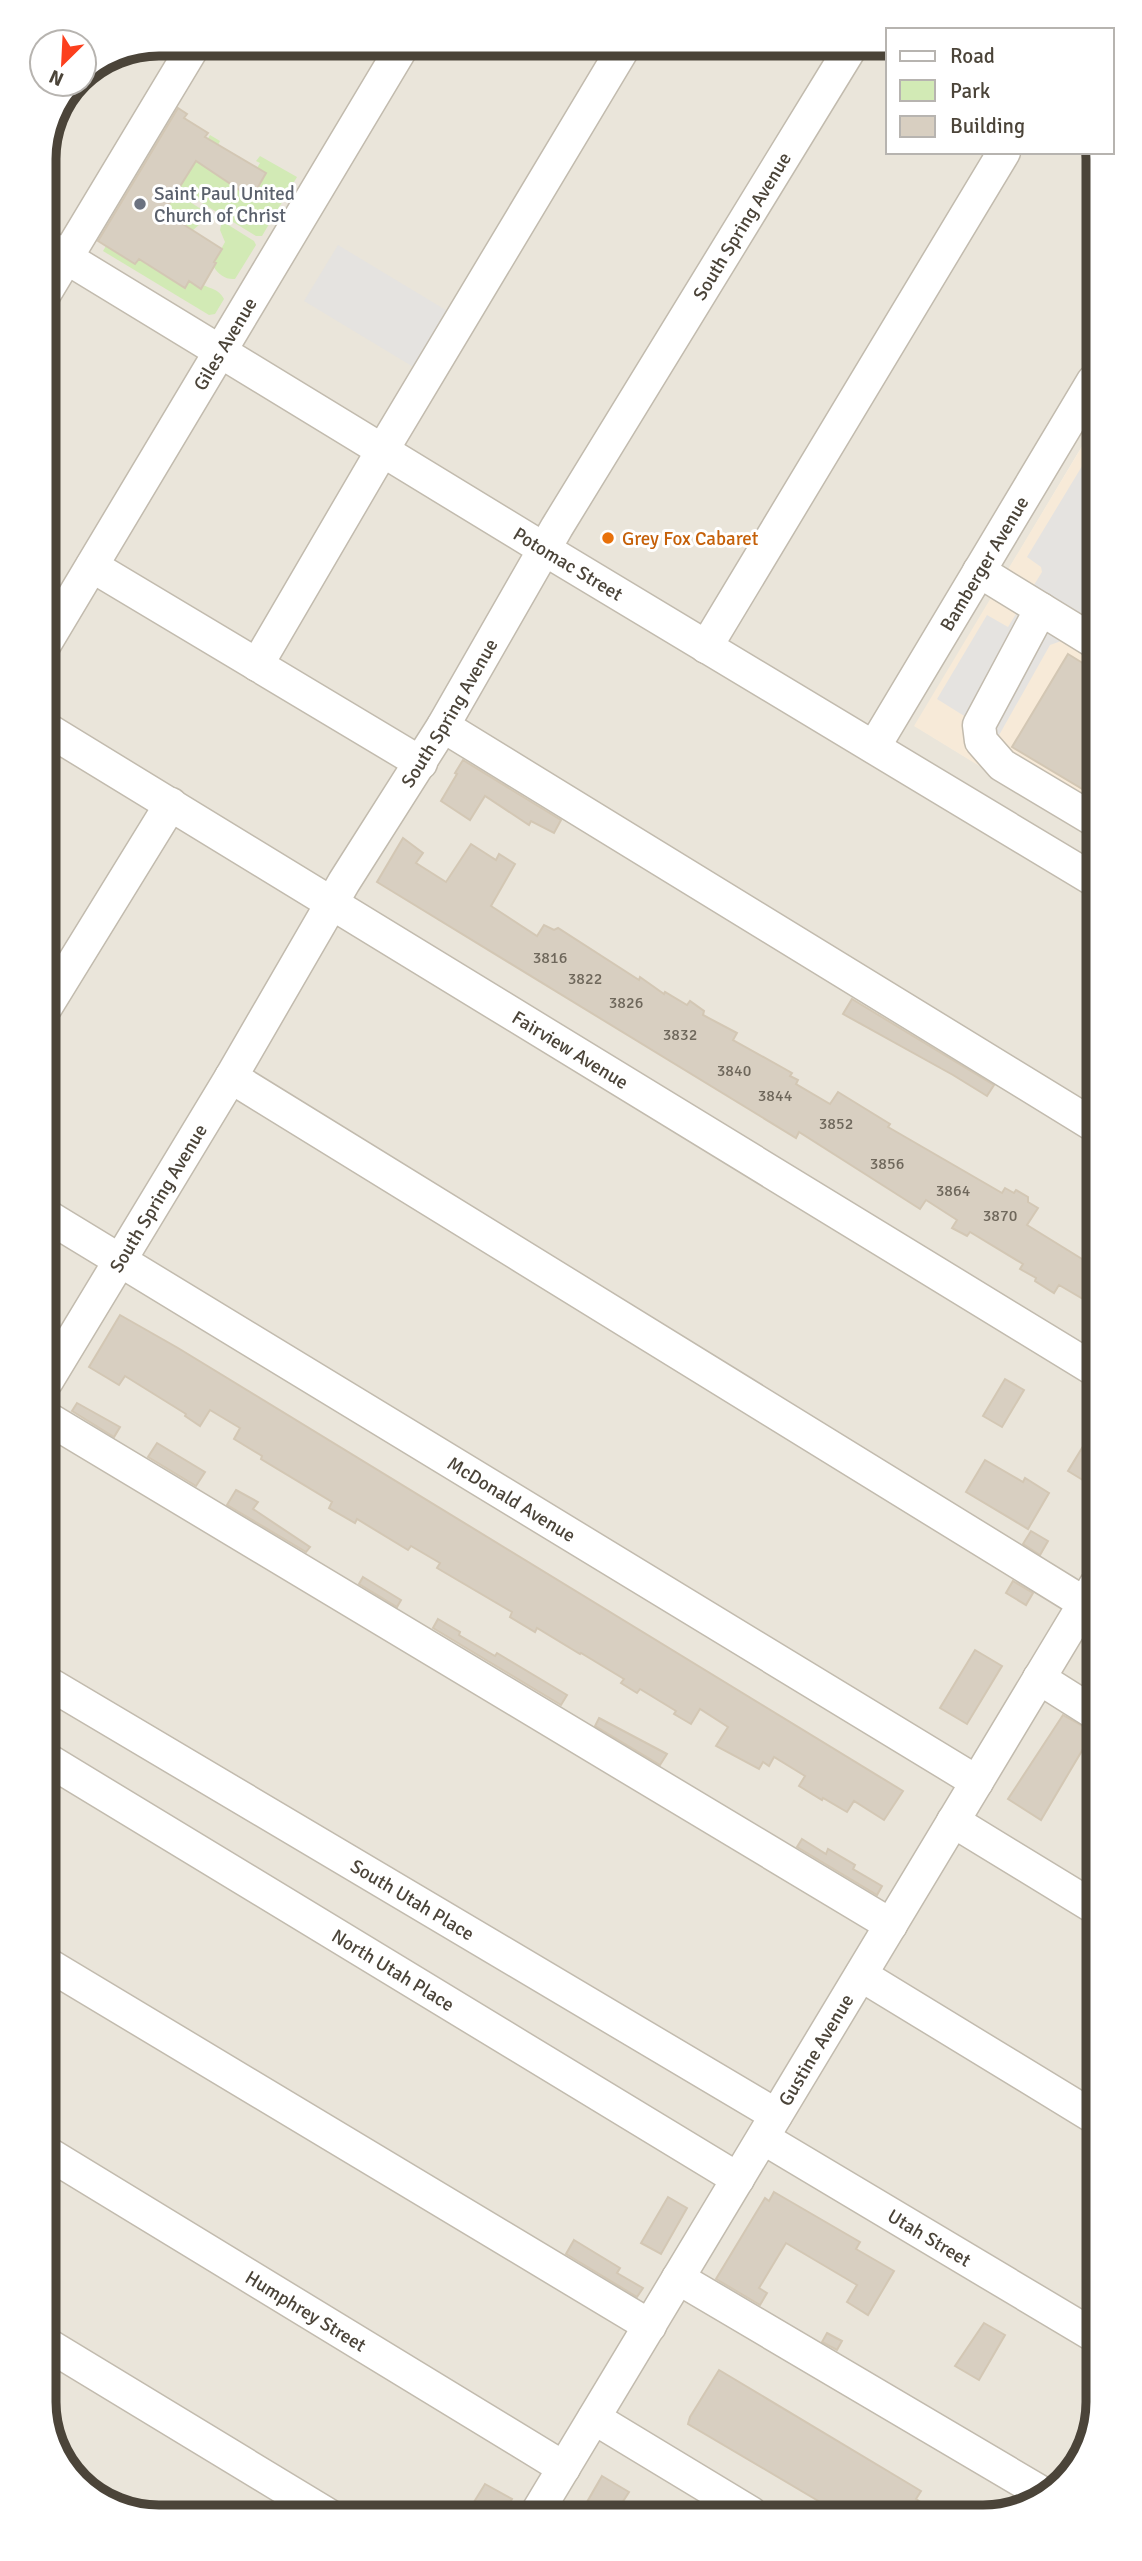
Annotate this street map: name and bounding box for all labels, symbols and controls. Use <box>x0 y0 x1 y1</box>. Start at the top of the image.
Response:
north arrow <box>28 28 98 98</box>
legend <box>886 28 1114 154</box>
text: Road <box>950 43 995 69</box>
text: N <box>46 64 67 91</box>
text: Park <box>950 78 991 104</box>
text: Building <box>950 113 1025 139</box>
street label: South Spring Avenue <box>688 148 797 305</box>
place label: Saint Paul United Church of Christ <box>154 182 295 228</box>
marker: Saint Paul United Church of Christ <box>132 196 148 212</box>
street label: Giles Avenue <box>188 293 263 395</box>
street label: Bamberger Avenue <box>935 492 1034 636</box>
street label: Potomac Street <box>509 522 627 607</box>
place label: Grey Fox Cabaret <box>622 527 759 551</box>
marker: Grey Fox Cabaret <box>600 530 616 546</box>
street label: South Spring Avenue <box>396 634 504 792</box>
house number: 3816 <box>533 948 567 968</box>
house number: 3822 <box>568 969 602 989</box>
house number: 3826 <box>609 993 643 1013</box>
street label: Fairview Avenue <box>507 1006 633 1095</box>
house number: 3832 <box>663 1025 697 1045</box>
house number: 3840 <box>717 1061 751 1081</box>
house number: 3844 <box>758 1086 793 1106</box>
house number: 3852 <box>819 1114 853 1134</box>
street label: South Spring Avenue <box>105 1120 213 1277</box>
house number: 3856 <box>870 1154 904 1174</box>
house number: 3864 <box>936 1181 971 1201</box>
house number: 3870 <box>983 1206 1017 1226</box>
street label: McDonald Avenue <box>443 1452 580 1548</box>
street label: South Utah Place <box>346 1854 478 1946</box>
street label: North Utah Place <box>327 1924 459 2017</box>
street label: Gustine Avenue <box>774 1990 859 2111</box>
street label: Utah Street <box>883 2204 975 2273</box>
street label: Humphrey Street <box>241 2266 371 2358</box>

